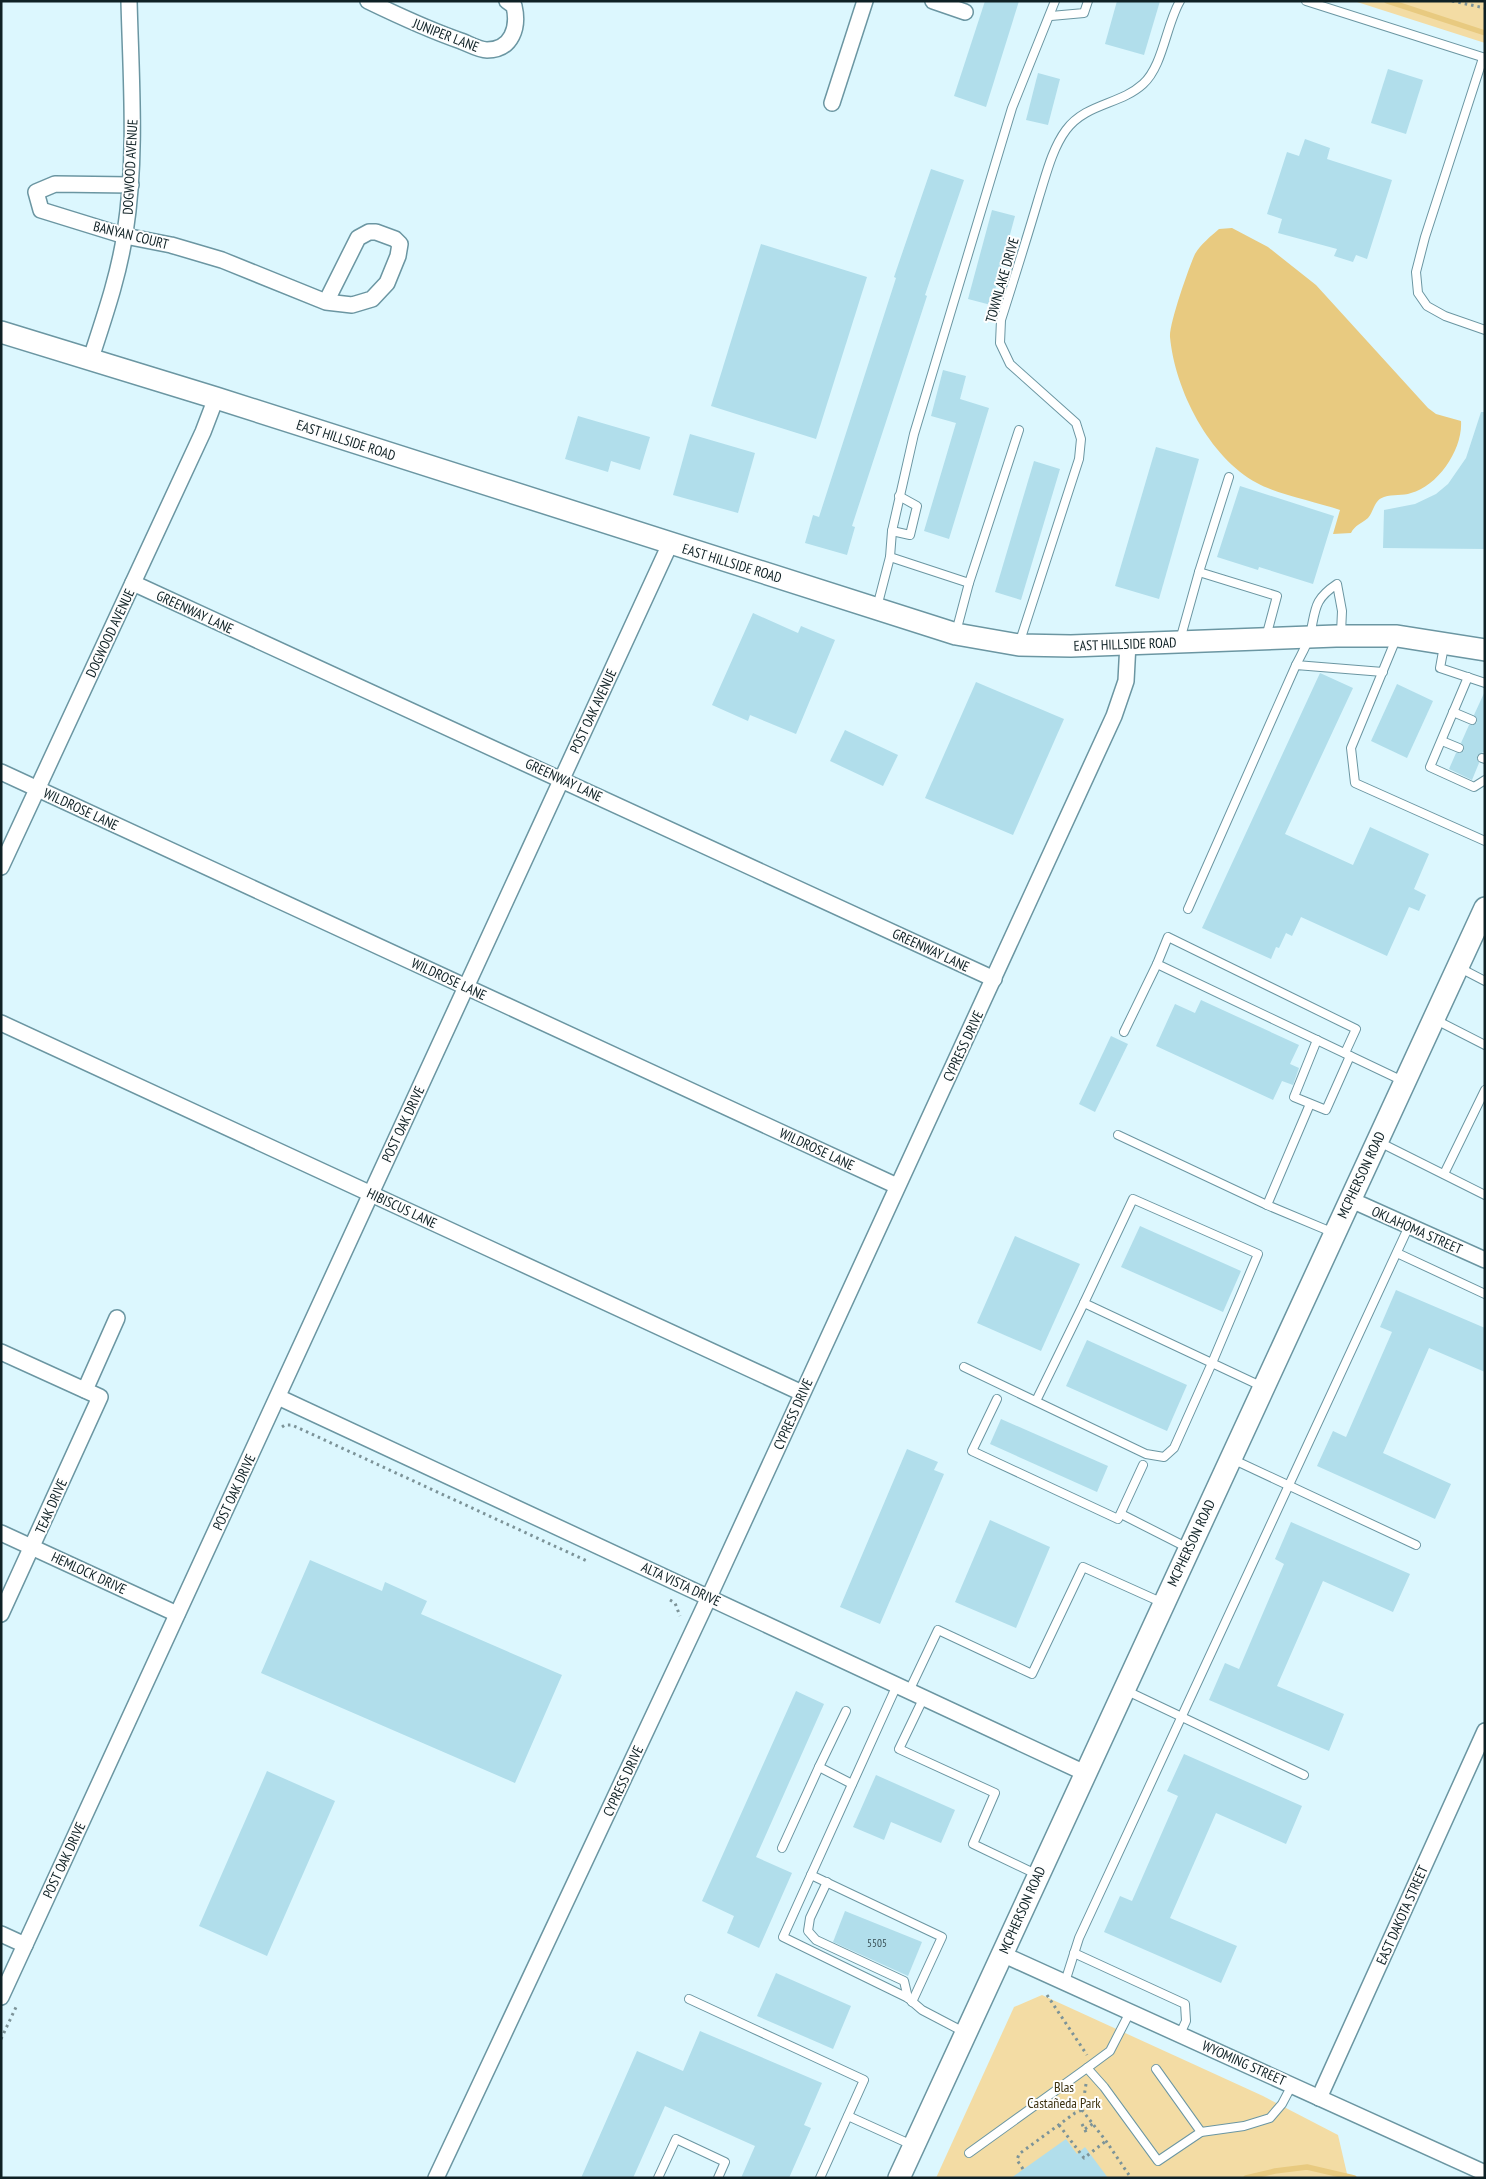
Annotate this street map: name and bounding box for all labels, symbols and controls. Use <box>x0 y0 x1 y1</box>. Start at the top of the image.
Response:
street label: JUNIPER LANE <box>409 14 482 56</box>
street label: DOGWOOD AVENUE <box>119 119 141 215</box>
street label: BANYAN COURT <box>92 217 171 253</box>
street label: TOWNLAKE DRIVE <box>981 235 1023 325</box>
street label: EAST HILLSIDE ROAD <box>294 416 398 464</box>
street label: EAST HILLSIDE ROAD <box>680 539 784 587</box>
street label: DOGWOOD AVENUE <box>82 586 138 680</box>
street label: GREENWAY LANE <box>154 586 236 638</box>
street label: EAST HILLSIDE ROAD <box>1073 633 1177 655</box>
street label: POST OAK AVENUE <box>566 666 620 756</box>
street label: GREENWAY LANE <box>523 754 605 806</box>
street label: WILDROSE LANE <box>41 784 121 834</box>
street label: GREENWAY LANE <box>890 924 972 976</box>
street label: WILDROSE LANE <box>409 954 489 1004</box>
street label: CYPRESS DRIVE <box>939 1008 987 1084</box>
street label: POST OAK DRIVE <box>378 1083 428 1165</box>
street label: WILDROSE LANE <box>777 1124 857 1174</box>
street label: MCPHERSON ROAD <box>1333 1129 1389 1221</box>
street label: HIBISCUS LANE <box>364 1184 440 1232</box>
street label: OKLAHOMA STREET <box>1369 1202 1466 1258</box>
street label: CYPRESS DRIVE <box>769 1376 817 1452</box>
street label: POST OAK DRIVE <box>209 1451 259 1533</box>
street label: TEAK DRIVE <box>31 1476 71 1536</box>
street label: MCPHERSON ROAD <box>1163 1497 1219 1589</box>
street label: HEMLOCK DRIVE <box>49 1548 129 1598</box>
street label: ALTA VISTA DRIVE <box>638 1558 724 1610</box>
street label: CYPRESS DRIVE <box>599 1743 647 1819</box>
street label: POST OAK DRIVE <box>39 1819 89 1901</box>
street label: EAST DAKOTA STREET <box>1372 1862 1432 1967</box>
street label: MCPHERSON ROAD <box>995 1864 1049 1956</box>
house number: 5505 <box>867 1936 887 1950</box>
street label: WYOMING STREET <box>1199 2037 1289 2090</box>
park label: Blas Castañeda Park <box>1027 2078 1101 2112</box>

